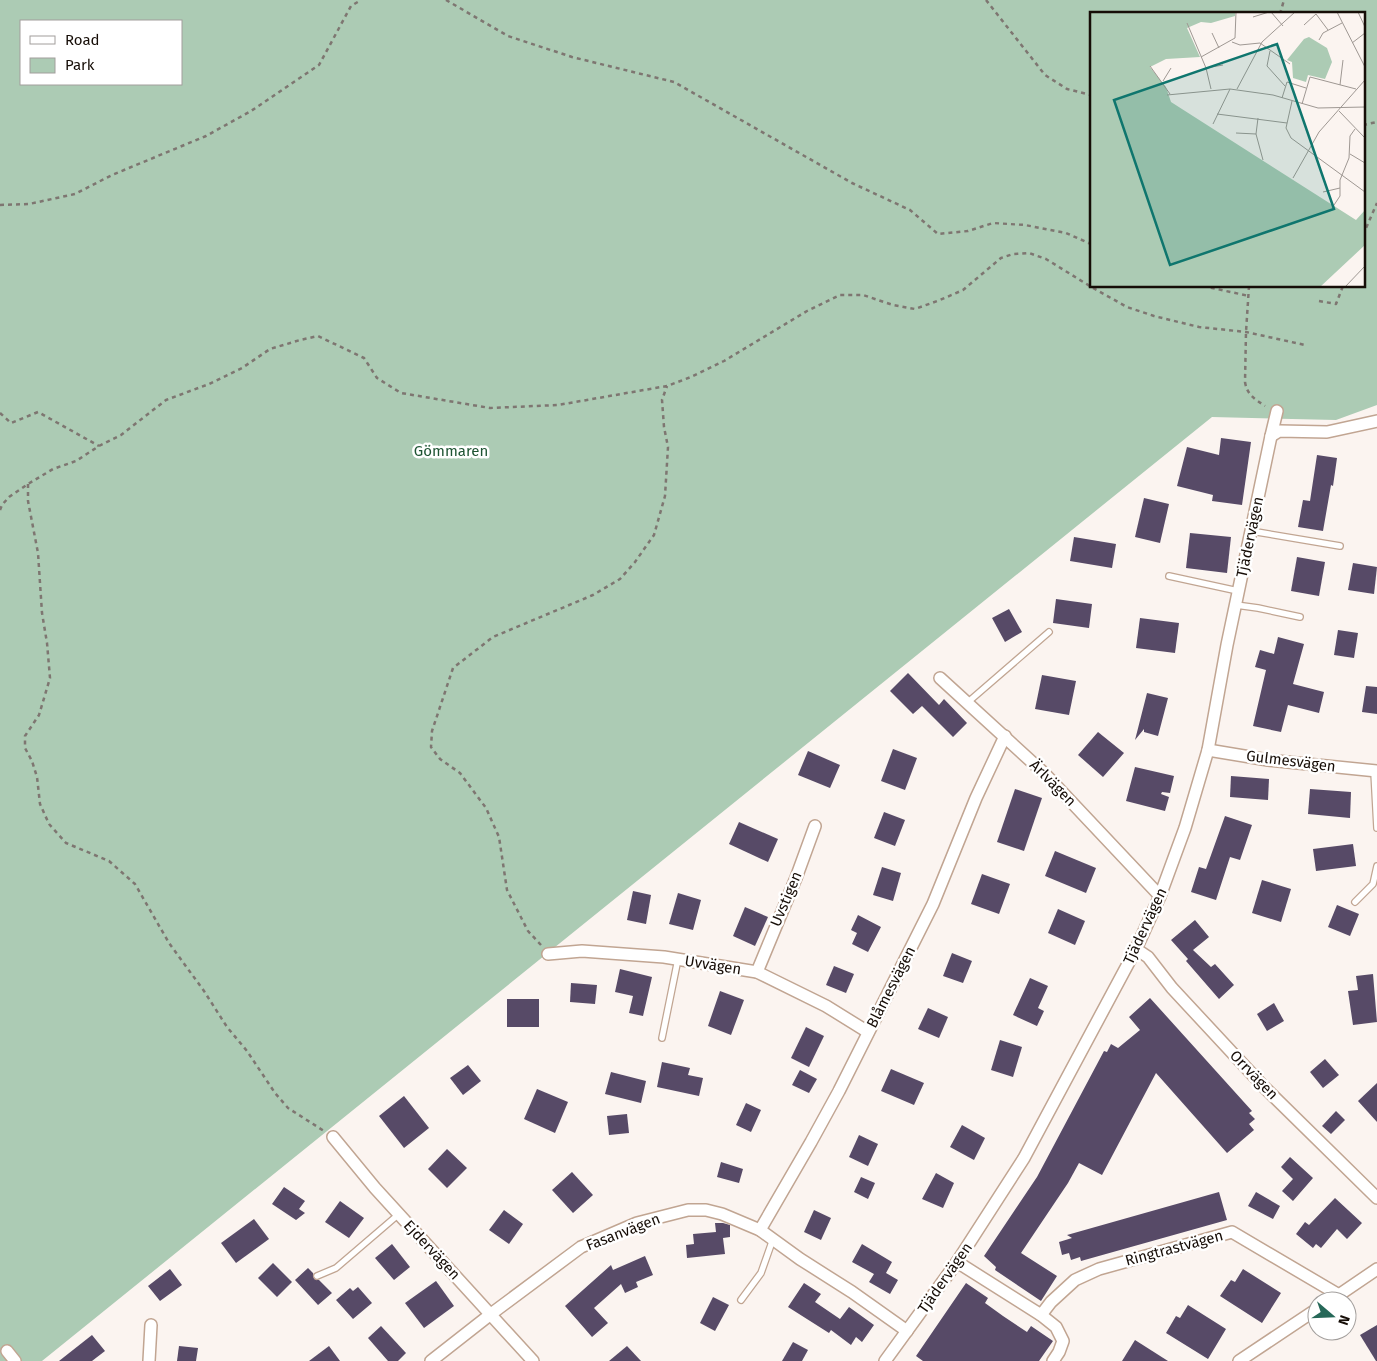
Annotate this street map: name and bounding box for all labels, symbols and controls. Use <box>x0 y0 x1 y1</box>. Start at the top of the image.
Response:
inset map <box>1090 12 1364 288</box>
legend <box>20 20 182 85</box>
text: Road <box>65 31 100 49</box>
text: Park <box>65 56 95 74</box>
park label: Gömmaren <box>414 442 488 460</box>
street label: Tjädervägen <box>1233 495 1267 579</box>
street label: Gulmesvägen <box>1245 747 1337 775</box>
street label: Ärlvägen <box>1026 756 1080 810</box>
street label: Uvstigen <box>766 869 806 929</box>
street label: Tjädervägen <box>1119 885 1171 967</box>
street label: Blåmesvägen <box>863 943 919 1031</box>
street label: Uvvägen <box>683 952 743 978</box>
street label: Orrvägen <box>1226 1047 1282 1103</box>
street label: Fasanvägen <box>583 1210 663 1254</box>
street label: Ejdervägen <box>400 1216 464 1284</box>
street label: Ringtrastvägen <box>1123 1226 1225 1270</box>
street label: Tjädervägen <box>914 1239 976 1317</box>
north arrow <box>1307 1291 1357 1341</box>
text: N <box>1334 1313 1353 1327</box>

